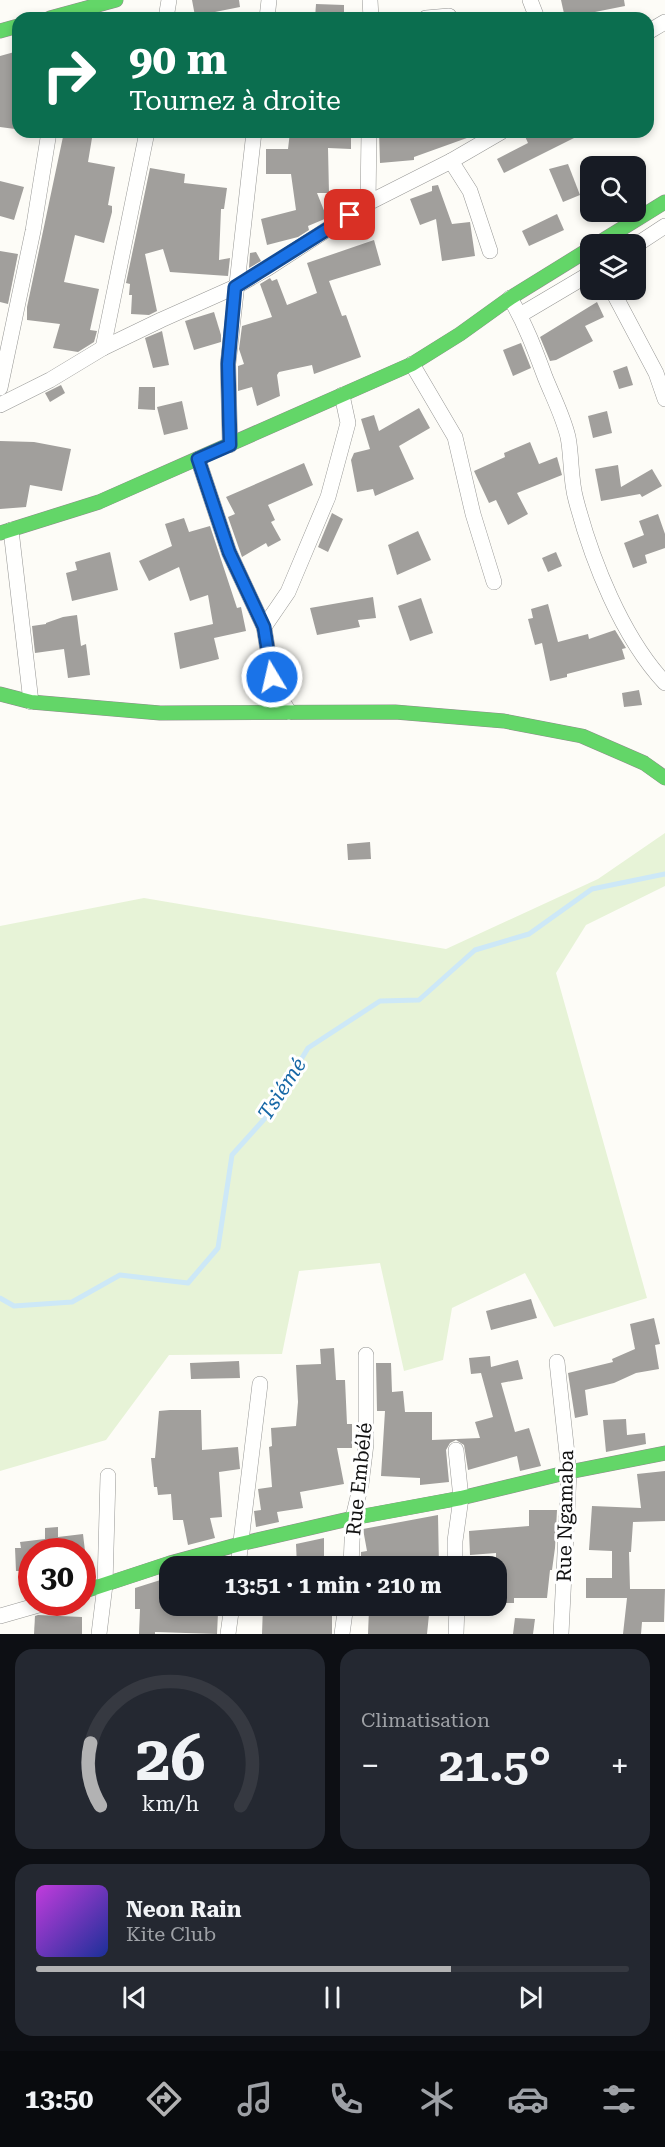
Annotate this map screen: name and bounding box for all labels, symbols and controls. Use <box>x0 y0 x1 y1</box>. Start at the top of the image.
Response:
text: 90 m <box>129 35 227 84</box>
icon: right <box>30 36 108 114</box>
text: Tournez à droite <box>129 85 341 117</box>
map controls <box>580 156 646 300</box>
button: search <box>580 156 646 222</box>
pin <box>324 189 375 240</box>
icon: arrive <box>333 198 366 231</box>
button: layers <box>580 234 646 300</box>
position arrow <box>240 645 304 709</box>
water label: Tsiémé <box>253 1053 311 1125</box>
street label: Rue Embélé <box>341 1421 377 1537</box>
street label: Rue Ngamaba <box>552 1449 578 1582</box>
speed limit sign: 30 <box>18 1538 96 1616</box>
text: 13:51 · 1 min · 210 m <box>224 1573 442 1598</box>
text: Climatisation <box>361 1708 490 1732</box>
text: 26 <box>135 1722 205 1795</box>
text: 21.5° <box>439 1739 551 1792</box>
text: − <box>361 1746 379 1785</box>
text: + <box>611 1746 629 1785</box>
text: km/h <box>141 1791 199 1816</box>
text: Neon Rain <box>126 1897 241 1922</box>
text: Kite Club <box>126 1922 216 1946</box>
icon: previous <box>118 1981 151 2014</box>
icon: pause <box>316 1981 349 2014</box>
icon: next <box>514 1981 547 2014</box>
icon: directions <box>143 2078 185 2120</box>
icon: music <box>234 2078 276 2120</box>
icon: phone <box>325 2078 367 2120</box>
icon: climate <box>416 2078 458 2120</box>
icon: car <box>507 2078 549 2120</box>
icon: filters <box>598 2078 640 2120</box>
text: 13:50 <box>25 2083 94 2115</box>

